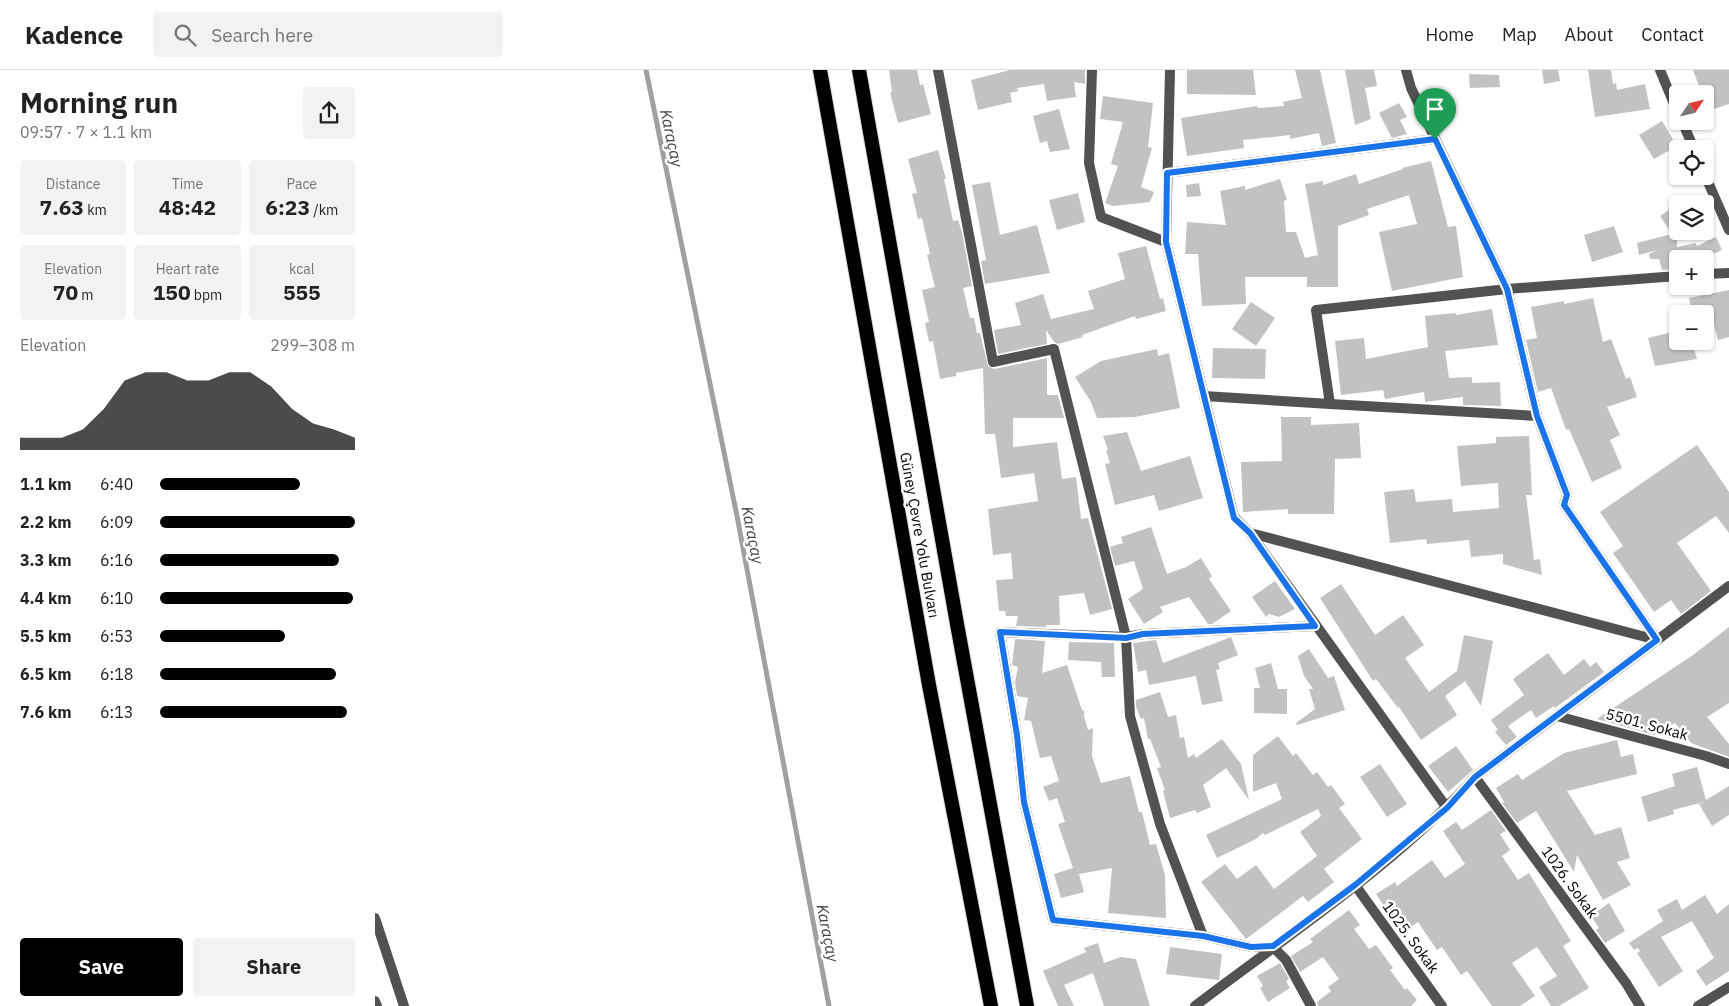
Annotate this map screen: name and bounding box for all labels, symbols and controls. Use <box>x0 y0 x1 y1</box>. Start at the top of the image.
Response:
search box <box>153 12 503 57</box>
text: Kadence <box>25 19 123 51</box>
icon: search <box>171 21 199 49</box>
text: Search here <box>211 23 313 47</box>
text: Home <box>1426 23 1474 46</box>
text: Map <box>1502 23 1537 46</box>
text: About <box>1565 23 1613 46</box>
text: Contact <box>1641 23 1704 46</box>
text: Morning run <box>20 84 178 121</box>
north arrow <box>1669 85 1714 130</box>
map controls <box>1669 85 1714 350</box>
button: share <box>303 87 355 139</box>
pin <box>1414 88 1456 139</box>
icon: arrive <box>1421 95 1449 123</box>
water label: Karaçay <box>656 107 688 170</box>
text: 09:57 · 7 × 1.1 km <box>20 122 152 142</box>
button: locate <box>1669 140 1714 185</box>
text: Distance <box>46 175 100 193</box>
text: Time <box>172 175 203 193</box>
text: Pace <box>287 175 317 193</box>
text: 7.63 <box>40 193 84 221</box>
text: 48:42 <box>159 193 216 221</box>
text: 6:23 <box>265 193 310 221</box>
button: layers <box>1669 195 1714 240</box>
text: km <box>84 201 107 219</box>
text: /km <box>310 201 338 219</box>
button: + <box>1669 250 1714 295</box>
text: Elevation <box>44 260 102 278</box>
text: Heart rate <box>156 260 219 278</box>
text: kcal <box>289 260 315 278</box>
text: 70 <box>53 278 78 306</box>
text: 150 <box>153 278 191 306</box>
text: 555 <box>283 278 321 306</box>
text: m <box>78 286 94 304</box>
text: bpm <box>191 286 222 304</box>
button: − <box>1669 305 1714 350</box>
text: Elevation <box>20 335 86 355</box>
text: 299–308 m <box>270 335 355 355</box>
street label: Güney Çevre Yolu Bulvarı <box>896 451 944 619</box>
text: 1.1 km <box>20 474 71 494</box>
text: 6:40 <box>100 474 133 494</box>
water label: Karaçay <box>738 505 769 567</box>
text: 2.2 km <box>20 512 71 532</box>
text: 6:09 <box>100 512 133 532</box>
text: 3.3 km <box>20 550 71 570</box>
text: 6:16 <box>100 550 133 570</box>
text: 4.4 km <box>20 588 71 608</box>
text: 6:10 <box>100 588 133 608</box>
text: 5.5 km <box>20 626 71 646</box>
text: 6:53 <box>100 626 133 646</box>
text: 6.5 km <box>20 664 71 684</box>
text: 6:18 <box>100 664 133 684</box>
text: 7.6 km <box>20 702 71 722</box>
text: 6:13 <box>100 702 133 722</box>
street label: 5501. Sokak <box>1604 704 1690 744</box>
street label: 1026. Sokak <box>1537 842 1603 922</box>
street label: 1025. Sokak <box>1378 897 1444 977</box>
water label: Karaçay <box>813 903 844 965</box>
button: Save <box>20 938 183 996</box>
button: Share <box>193 938 355 996</box>

